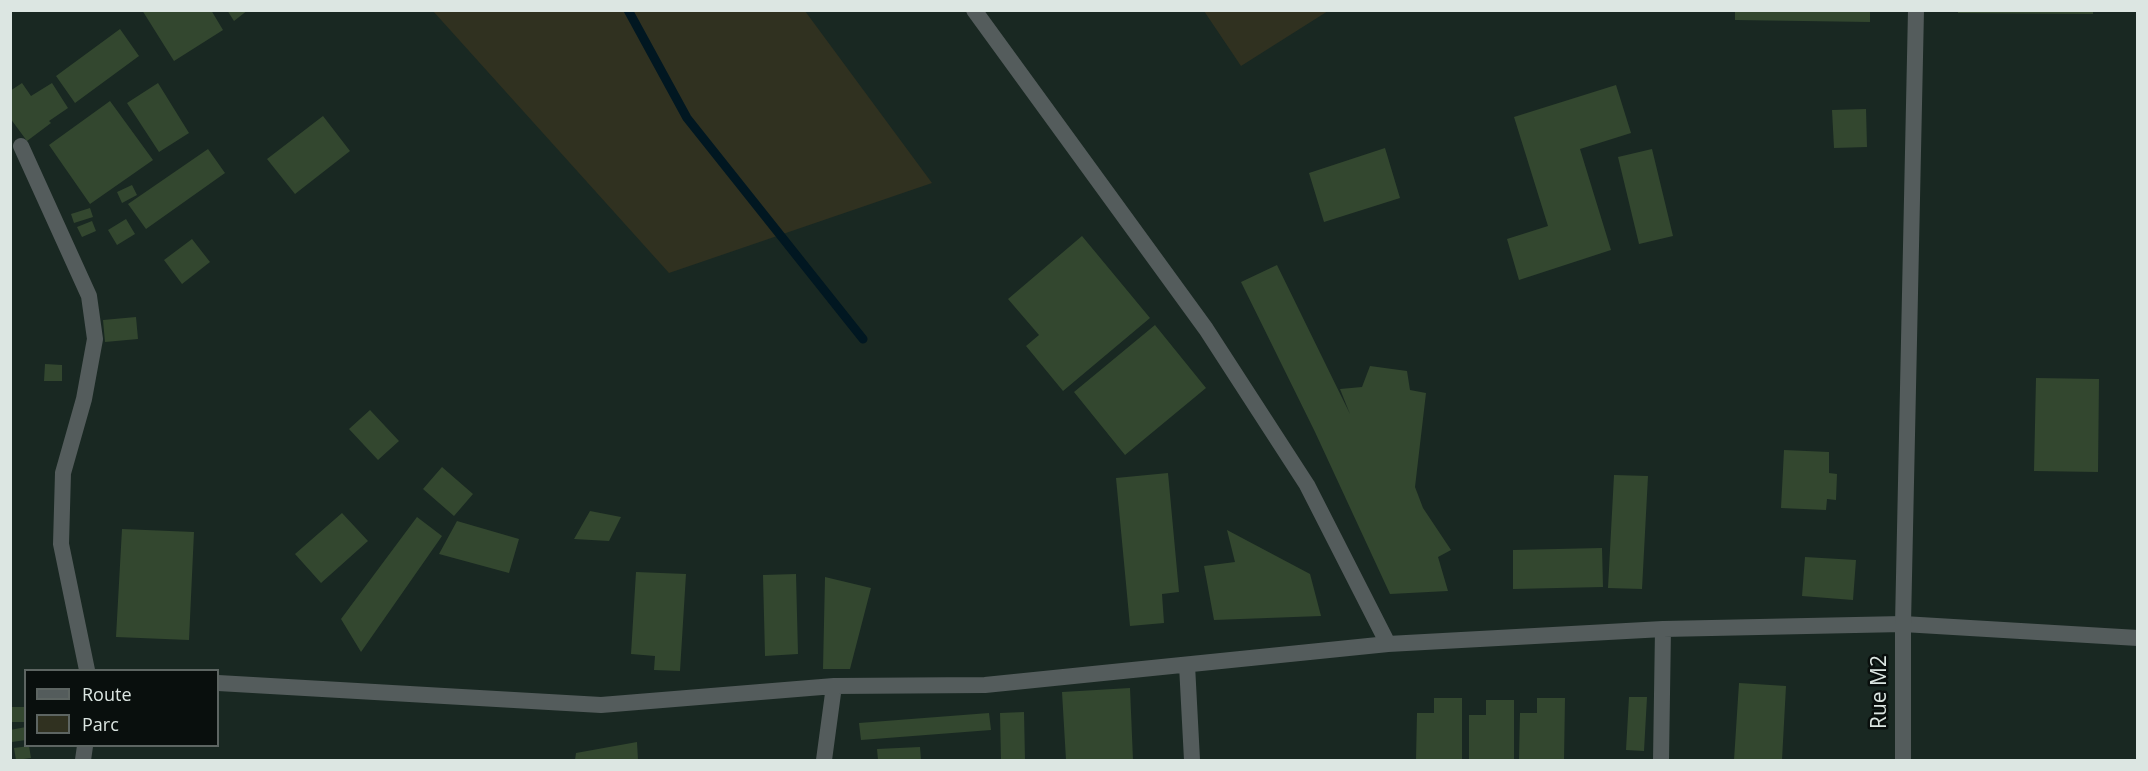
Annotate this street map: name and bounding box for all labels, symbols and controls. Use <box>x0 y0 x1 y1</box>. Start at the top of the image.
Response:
street label: Rue M2 <box>1867 655 1893 729</box>
legend <box>24 669 219 747</box>
text: Route <box>82 682 132 706</box>
text: Parc <box>82 712 119 736</box>

